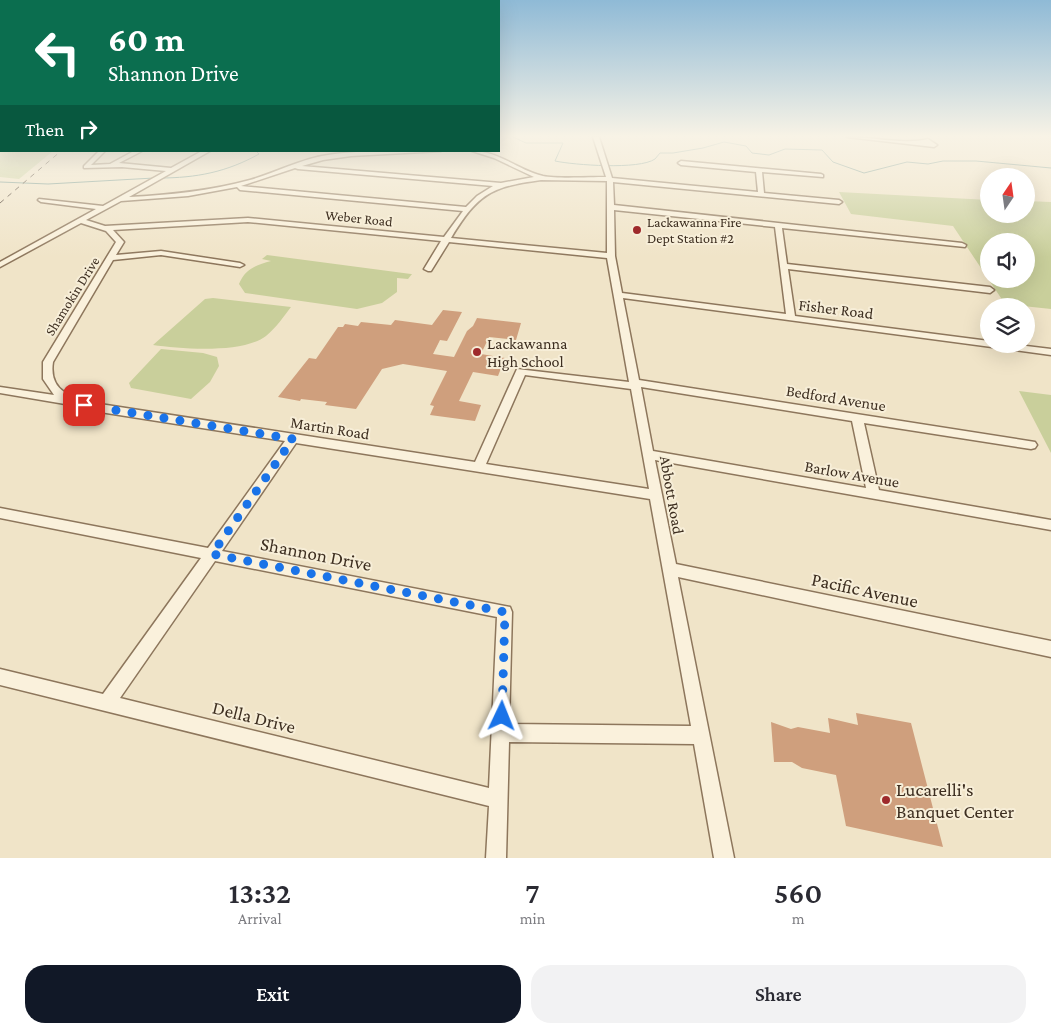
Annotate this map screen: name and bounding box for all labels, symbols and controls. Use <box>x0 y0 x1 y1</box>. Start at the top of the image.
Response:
icon: left <box>25 20 90 85</box>
text: 60 m <box>108 20 185 59</box>
text: Shannon Drive <box>108 61 239 86</box>
icon: right <box>74 115 102 143</box>
text: Then <box>25 119 64 140</box>
north arrow <box>980 168 1035 222</box>
map controls <box>980 168 1035 353</box>
street label: Weber Road <box>325 207 394 230</box>
place label: Lackawanna Fire Dept Station #2 <box>647 214 741 246</box>
marker: Lackawanna Fire Dept Station #2 <box>631 224 643 236</box>
button: sound <box>980 233 1035 288</box>
street label: Shamokin Drive <box>41 254 103 338</box>
street label: Fisher Road <box>798 296 875 322</box>
button: layers <box>980 298 1035 353</box>
place label: Lackawanna High School <box>487 335 568 371</box>
marker: Lackawanna High School <box>471 346 483 358</box>
street label: Bedford Avenue <box>785 382 887 414</box>
pin <box>63 384 105 426</box>
icon: arrive <box>70 391 98 419</box>
street label: Martin Road <box>289 413 371 443</box>
street label: Abbott Road <box>657 454 687 536</box>
street label: Barlow Avenue <box>803 457 901 491</box>
street label: Shannon Drive <box>259 533 373 575</box>
street label: Pacific Avenue <box>810 568 920 612</box>
position arrow <box>475 689 527 741</box>
street label: Della Drive <box>210 697 298 737</box>
place label: Lucarelli's Banquet Center <box>896 779 1015 822</box>
marker: Lucarelli's Banquet Center <box>880 794 892 806</box>
text: 13:32 <box>229 876 291 909</box>
text: 7 <box>525 876 540 909</box>
text: 560 <box>774 876 822 909</box>
text: Arrival <box>238 910 282 927</box>
text: min <box>520 910 545 927</box>
text: m <box>792 910 805 927</box>
button: Exit <box>25 965 521 1023</box>
button: Share <box>531 965 1026 1023</box>

